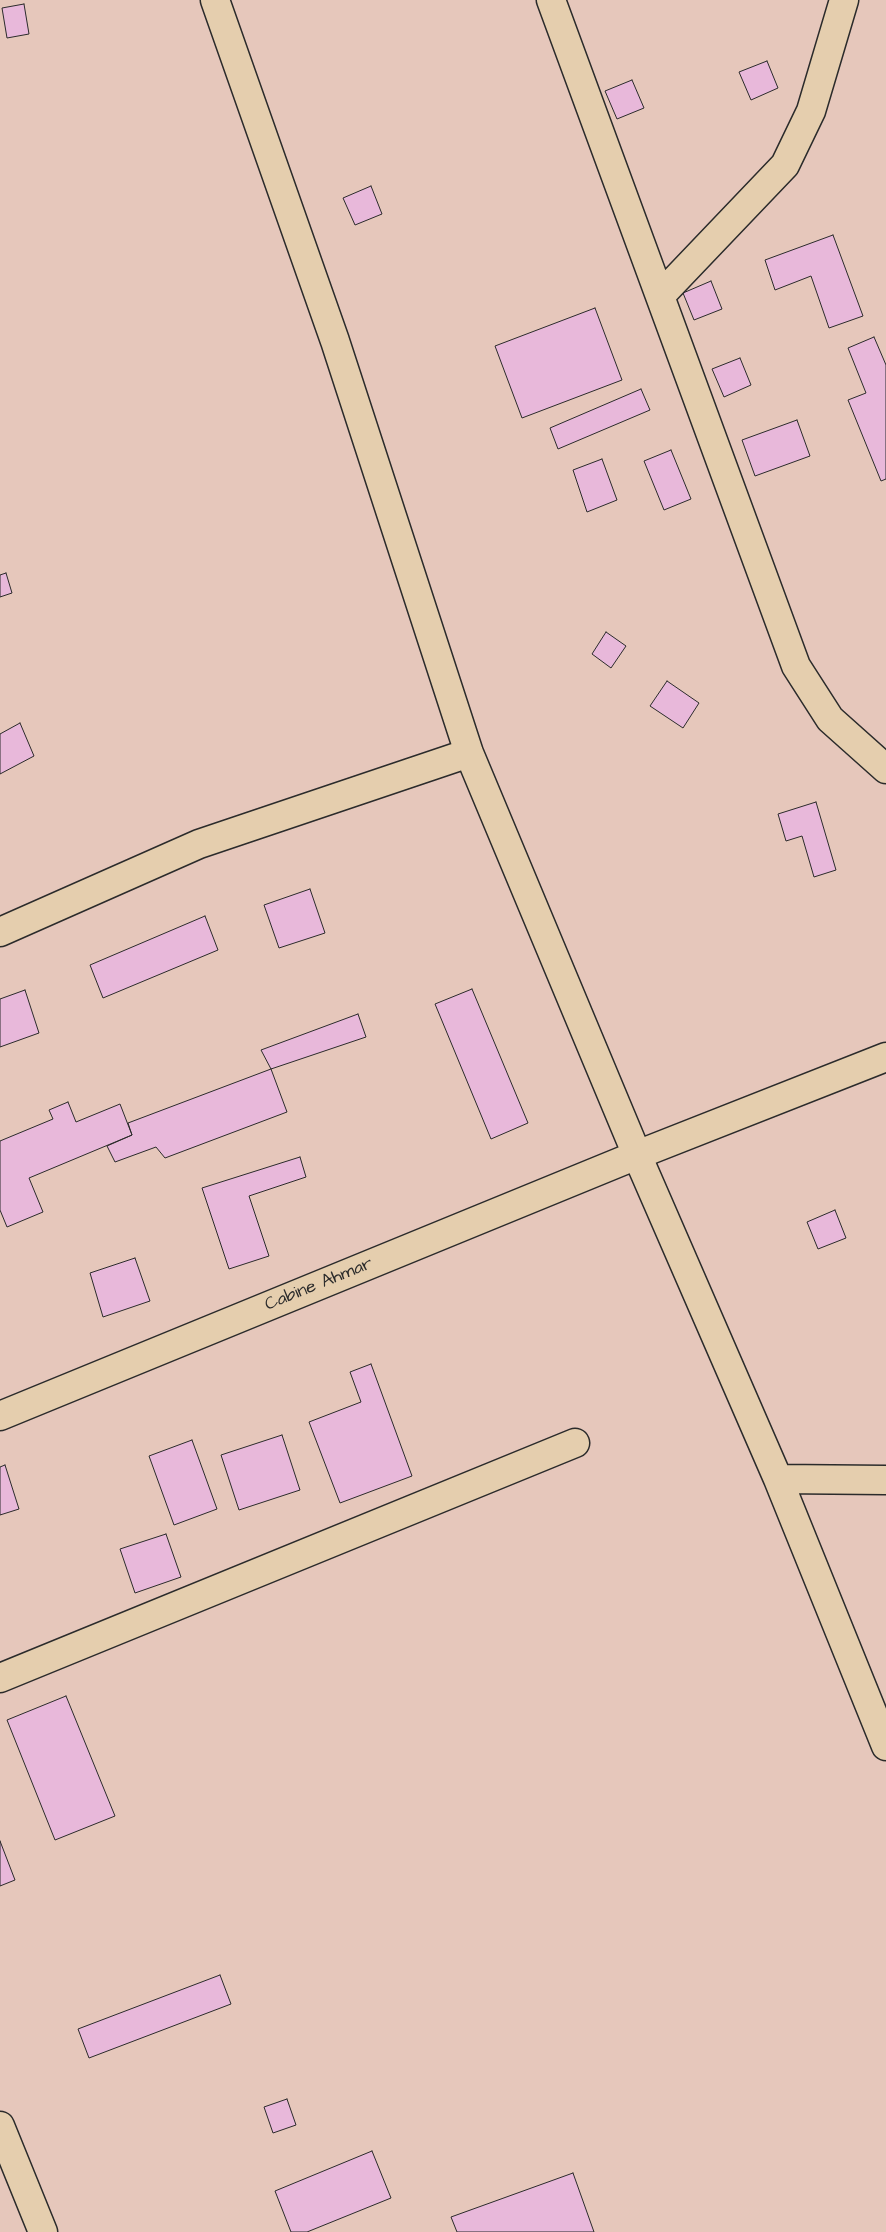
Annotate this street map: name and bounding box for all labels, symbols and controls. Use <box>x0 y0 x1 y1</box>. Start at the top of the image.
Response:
street label: Cabine Ahmar <box>262 1254 376 1316</box>

